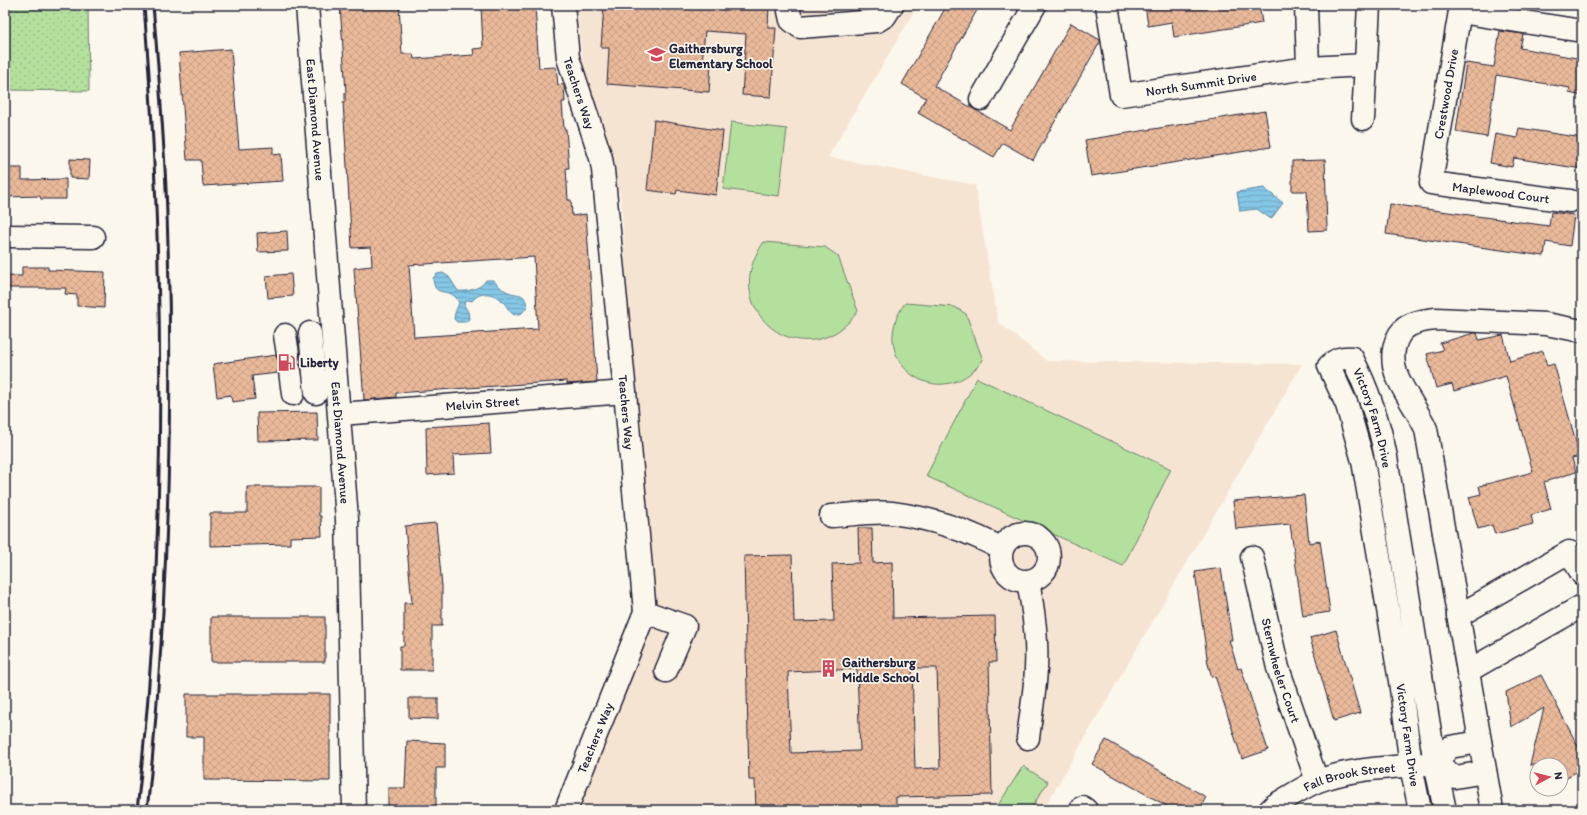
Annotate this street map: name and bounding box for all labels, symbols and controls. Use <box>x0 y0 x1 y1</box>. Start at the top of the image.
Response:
place label: Gaithersburg Elementary School <box>669 41 773 72</box>
school or university icon: Gaithersburg Elementary School <box>646 45 666 65</box>
street label: Crestwood Drive <box>1431 48 1461 140</box>
street label: Teachers Way <box>561 55 598 131</box>
street label: East Diamond Avenue <box>304 58 328 181</box>
street label: North Summit Drive <box>1145 68 1257 99</box>
street label: Maplewood Court <box>1451 178 1551 206</box>
fuel station icon: Liberty <box>277 352 297 372</box>
place label: Liberty <box>300 355 340 371</box>
street label: Victory Farm Drive <box>1350 365 1395 469</box>
street label: Teachers Way <box>616 374 638 450</box>
street label: East Diamond Avenue <box>329 381 353 504</box>
street label: Melvin Street <box>445 393 520 413</box>
street label: Sternwheeler Court <box>1259 616 1304 725</box>
place label: Gaithersburg Middle School <box>842 655 920 685</box>
building icon: Gaithersburg Middle School <box>819 659 839 679</box>
street label: Victory Farm Drive <box>1393 683 1423 787</box>
street label: Teachers Way <box>574 700 616 776</box>
north arrow <box>1529 757 1569 797</box>
street label: Fall Brook Street <box>1301 759 1396 794</box>
text: N <box>1552 771 1565 780</box>

